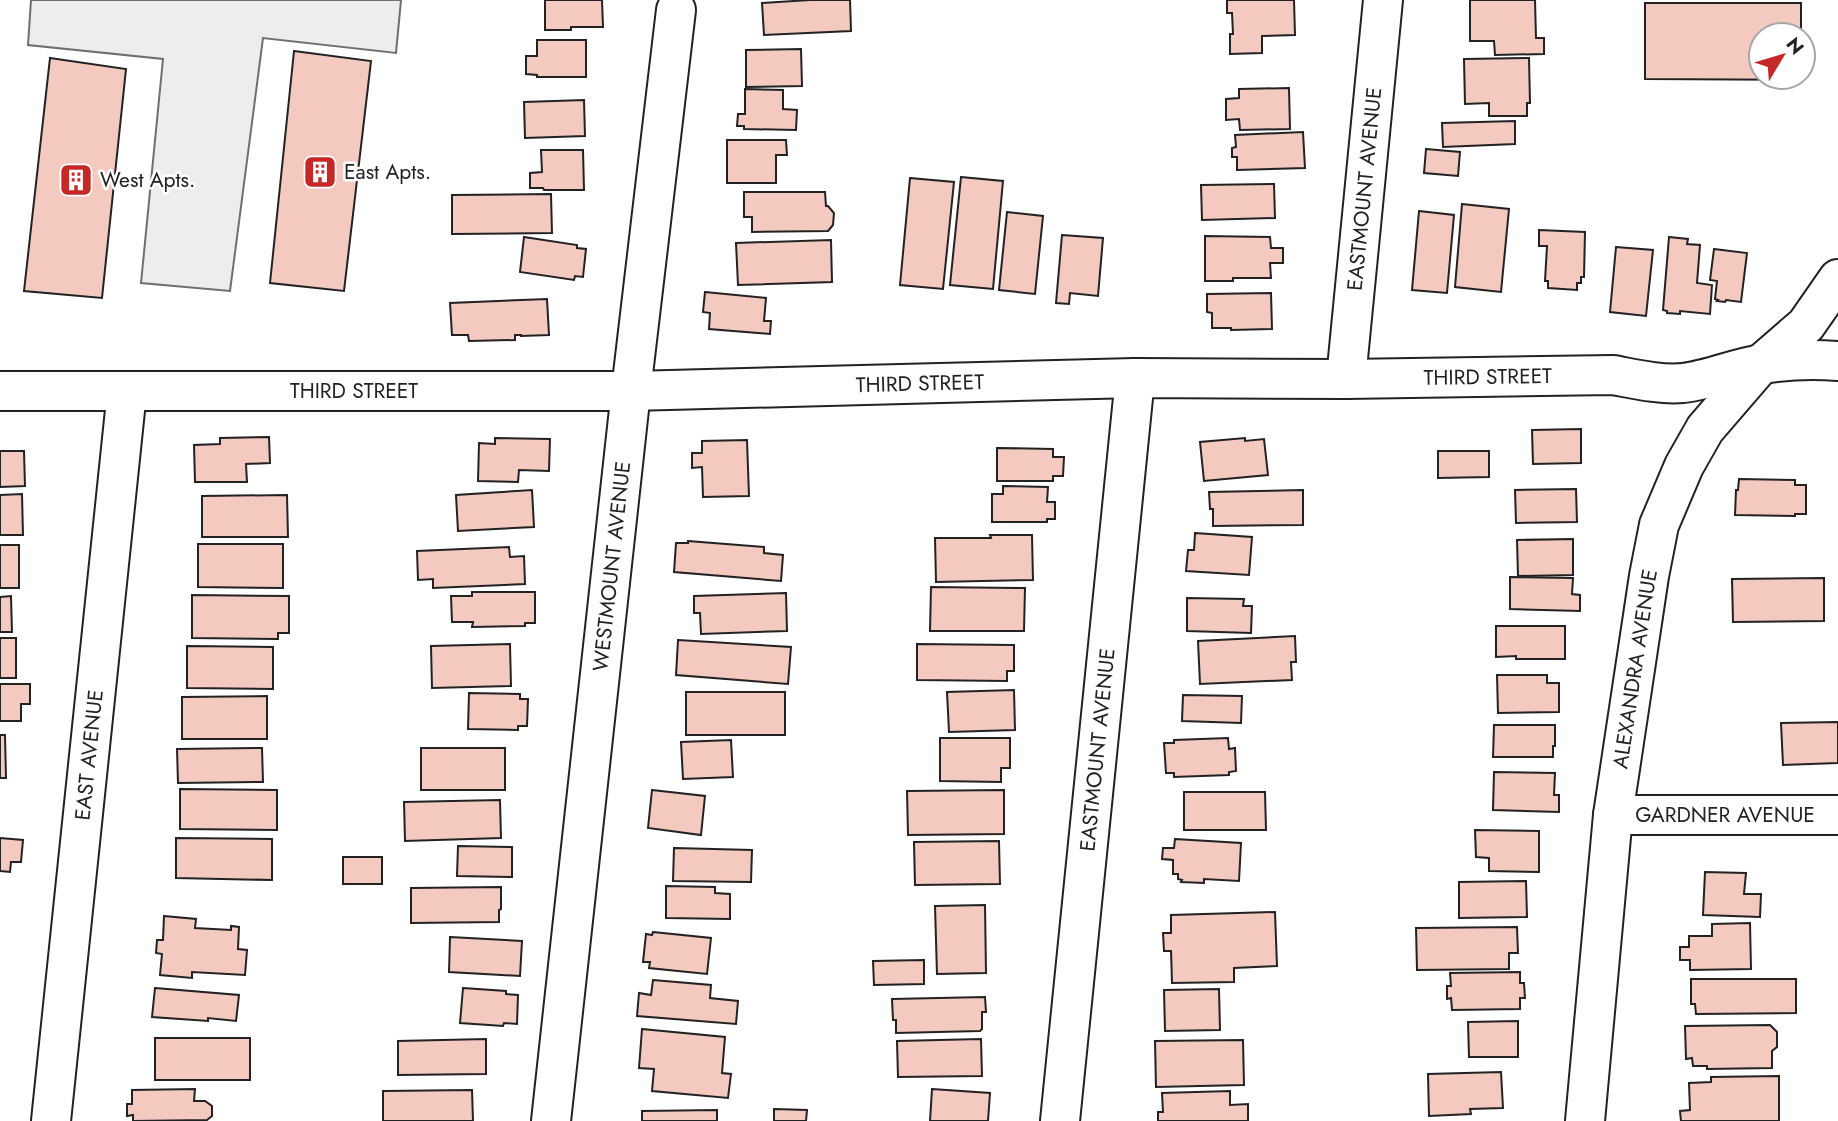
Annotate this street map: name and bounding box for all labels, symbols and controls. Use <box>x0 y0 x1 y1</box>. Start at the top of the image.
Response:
north arrow <box>1747 21 1817 91</box>
text: N <box>1780 32 1810 60</box>
street label: EASTMOUNT AVENUE <box>1340 86 1389 292</box>
building icon: East Apts. <box>301 153 339 191</box>
place label: East Apts. <box>344 157 431 187</box>
building icon: West Apts. <box>57 161 95 199</box>
place label: West Apts. <box>100 165 195 195</box>
street label: THIRD STREET <box>1423 361 1552 393</box>
street label: THIRD STREET <box>855 367 985 400</box>
street label: THIRD STREET <box>290 376 418 406</box>
street label: WESTMOUNT AVENUE <box>585 460 638 673</box>
street label: ALEXANDRA AVENUE <box>1605 567 1665 771</box>
street label: EASTMOUNT AVENUE <box>1072 647 1123 853</box>
street label: EAST AVENUE <box>67 688 111 822</box>
street label: GARDNER AVENUE <box>1635 800 1815 830</box>

